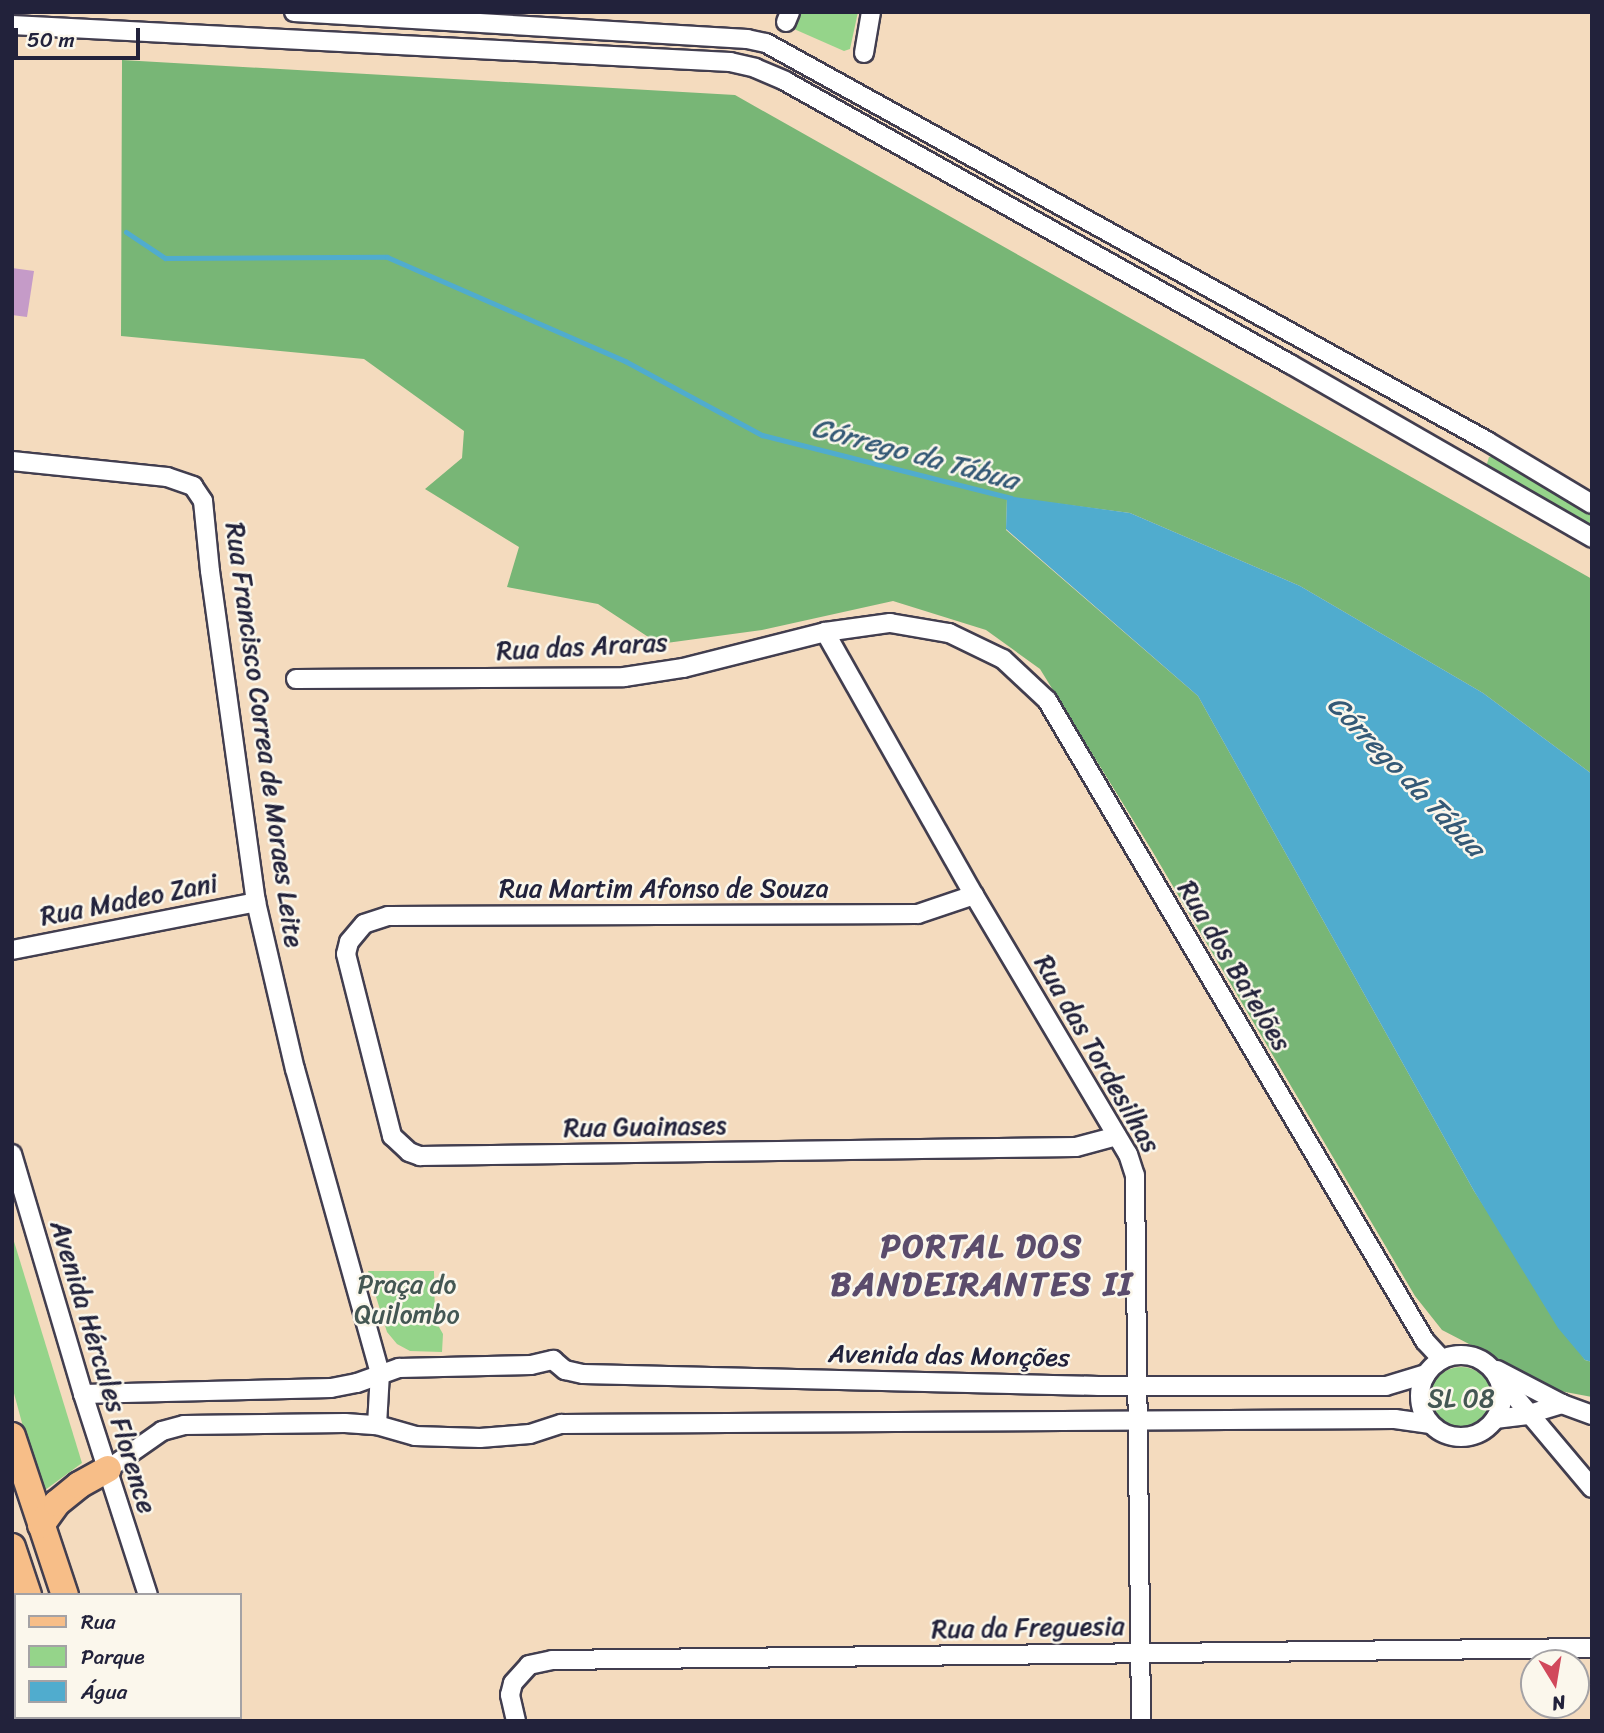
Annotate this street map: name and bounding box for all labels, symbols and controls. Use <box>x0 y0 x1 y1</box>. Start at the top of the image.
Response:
scale bar <box>18 14 144 58</box>
text: 50 m <box>27 21 75 59</box>
water label: Córrego da Tábua <box>808 410 1022 498</box>
street label: Rua Francisco Correa de Moraes Leite <box>219 520 309 950</box>
street label: Rua das Araras <box>496 627 668 667</box>
water label: Córrego da Tábua <box>1320 688 1492 864</box>
street label: Rua Madeo Zani <box>38 868 220 932</box>
street label: Rua Martim Afonso de Souza <box>500 873 828 905</box>
street label: Rua dos Batelões <box>1171 875 1297 1057</box>
street label: Rua das Tordesilhas <box>1028 951 1166 1157</box>
street label: Rua Guainases <box>563 1110 727 1144</box>
street label: Avenida Hércules Florence <box>44 1217 162 1517</box>
district label: PORTAL DOS BANDEIRANTES II <box>836 1227 1128 1305</box>
park label: Praça do Quilombo <box>354 1269 460 1330</box>
street label: Avenida das Monções <box>827 1338 1071 1374</box>
park label: SL 08 <box>1427 1383 1495 1415</box>
legend <box>14 1593 242 1719</box>
text: Rua <box>81 1603 116 1641</box>
street label: Rua da Freguesia <box>932 1611 1124 1645</box>
text: Parque <box>81 1638 145 1676</box>
north arrow <box>1520 1649 1590 1719</box>
text: Água <box>81 1673 127 1711</box>
text: N <box>1549 1686 1568 1721</box>

